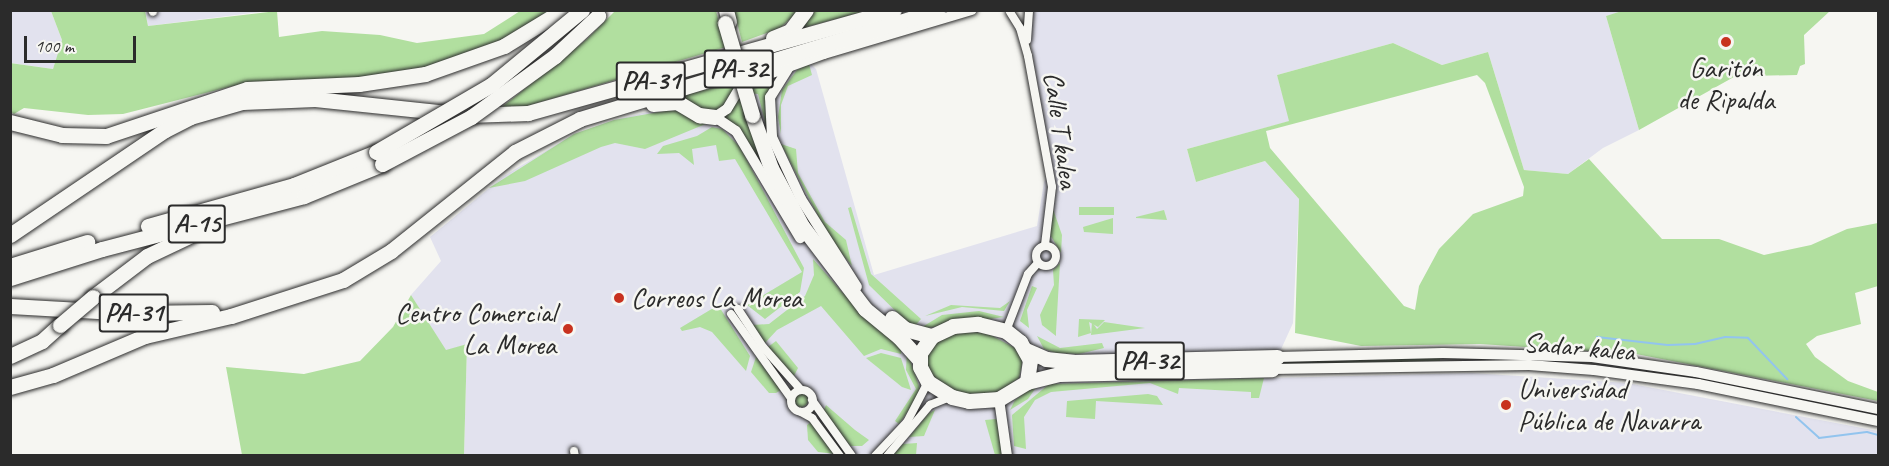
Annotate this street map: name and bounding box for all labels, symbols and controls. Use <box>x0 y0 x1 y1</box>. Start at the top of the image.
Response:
scale bar <box>27 24 140 62</box>
text: 100 m <box>35 35 74 57</box>
marker: Garitón de Ripalda <box>1719 35 1733 49</box>
road number: PA-32 <box>703 45 775 93</box>
place label: Garitón de Ripalda <box>1678 51 1774 117</box>
road number: PA-31 <box>615 57 687 105</box>
street label: Calle T kalea <box>1036 69 1086 191</box>
road number: A-15 <box>167 200 227 248</box>
place label: Correos La Morea <box>631 281 801 315</box>
road number: PA-31 <box>98 289 170 337</box>
marker: Correos La Morea <box>612 291 626 305</box>
place label: Centro Comercial La Morea <box>394 296 556 362</box>
marker: Centro Comercial La Morea <box>561 322 575 336</box>
street label: Sadar kalea <box>1522 325 1636 369</box>
road number: PA-32 <box>1114 337 1186 385</box>
place label: Universidad Pública de Navarra <box>1518 372 1699 438</box>
marker: Universidad Pública de Navarra <box>1499 398 1513 412</box>

